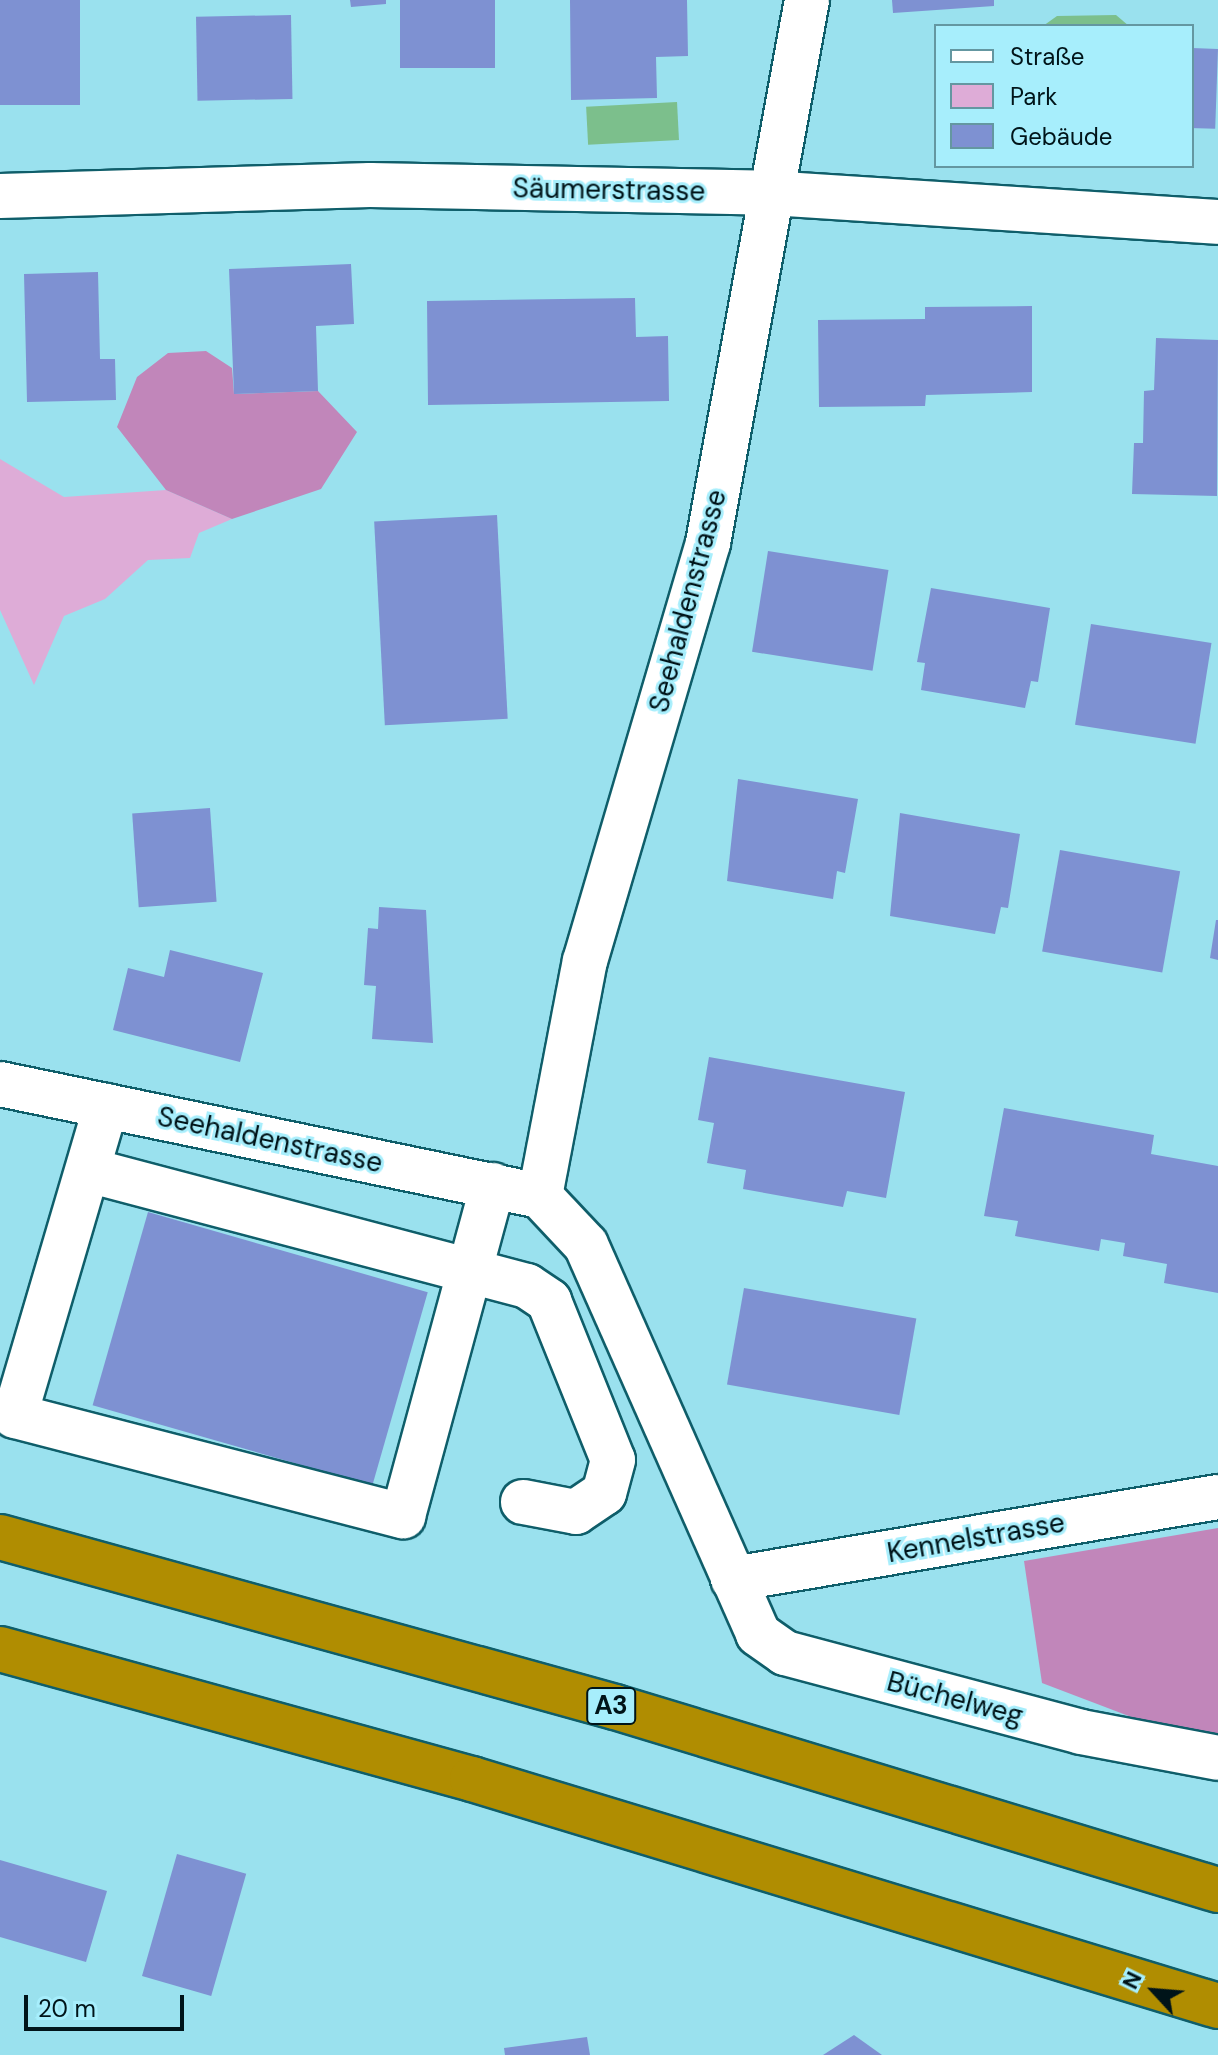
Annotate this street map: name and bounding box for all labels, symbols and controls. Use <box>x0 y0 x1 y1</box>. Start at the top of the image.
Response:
legend <box>934 24 1194 168</box>
text: Straße <box>1010 41 1084 72</box>
text: Park <box>1010 81 1057 112</box>
text: Gebäude <box>1010 121 1112 152</box>
street label: Säumerstrasse <box>512 172 706 208</box>
street label: Seehaldenstrasse <box>642 486 734 716</box>
street label: Seehaldenstrasse <box>154 1100 386 1180</box>
street label: Kennelstrasse <box>885 1506 1067 1570</box>
street label: Büchelweg <box>883 1665 1027 1733</box>
road number: A3 <box>585 1684 637 1728</box>
north arrow <box>1114 1951 1194 2031</box>
text: N <box>1115 1967 1149 1994</box>
scale bar <box>28 1979 188 2029</box>
text: 20 m <box>38 1993 96 2024</box>

